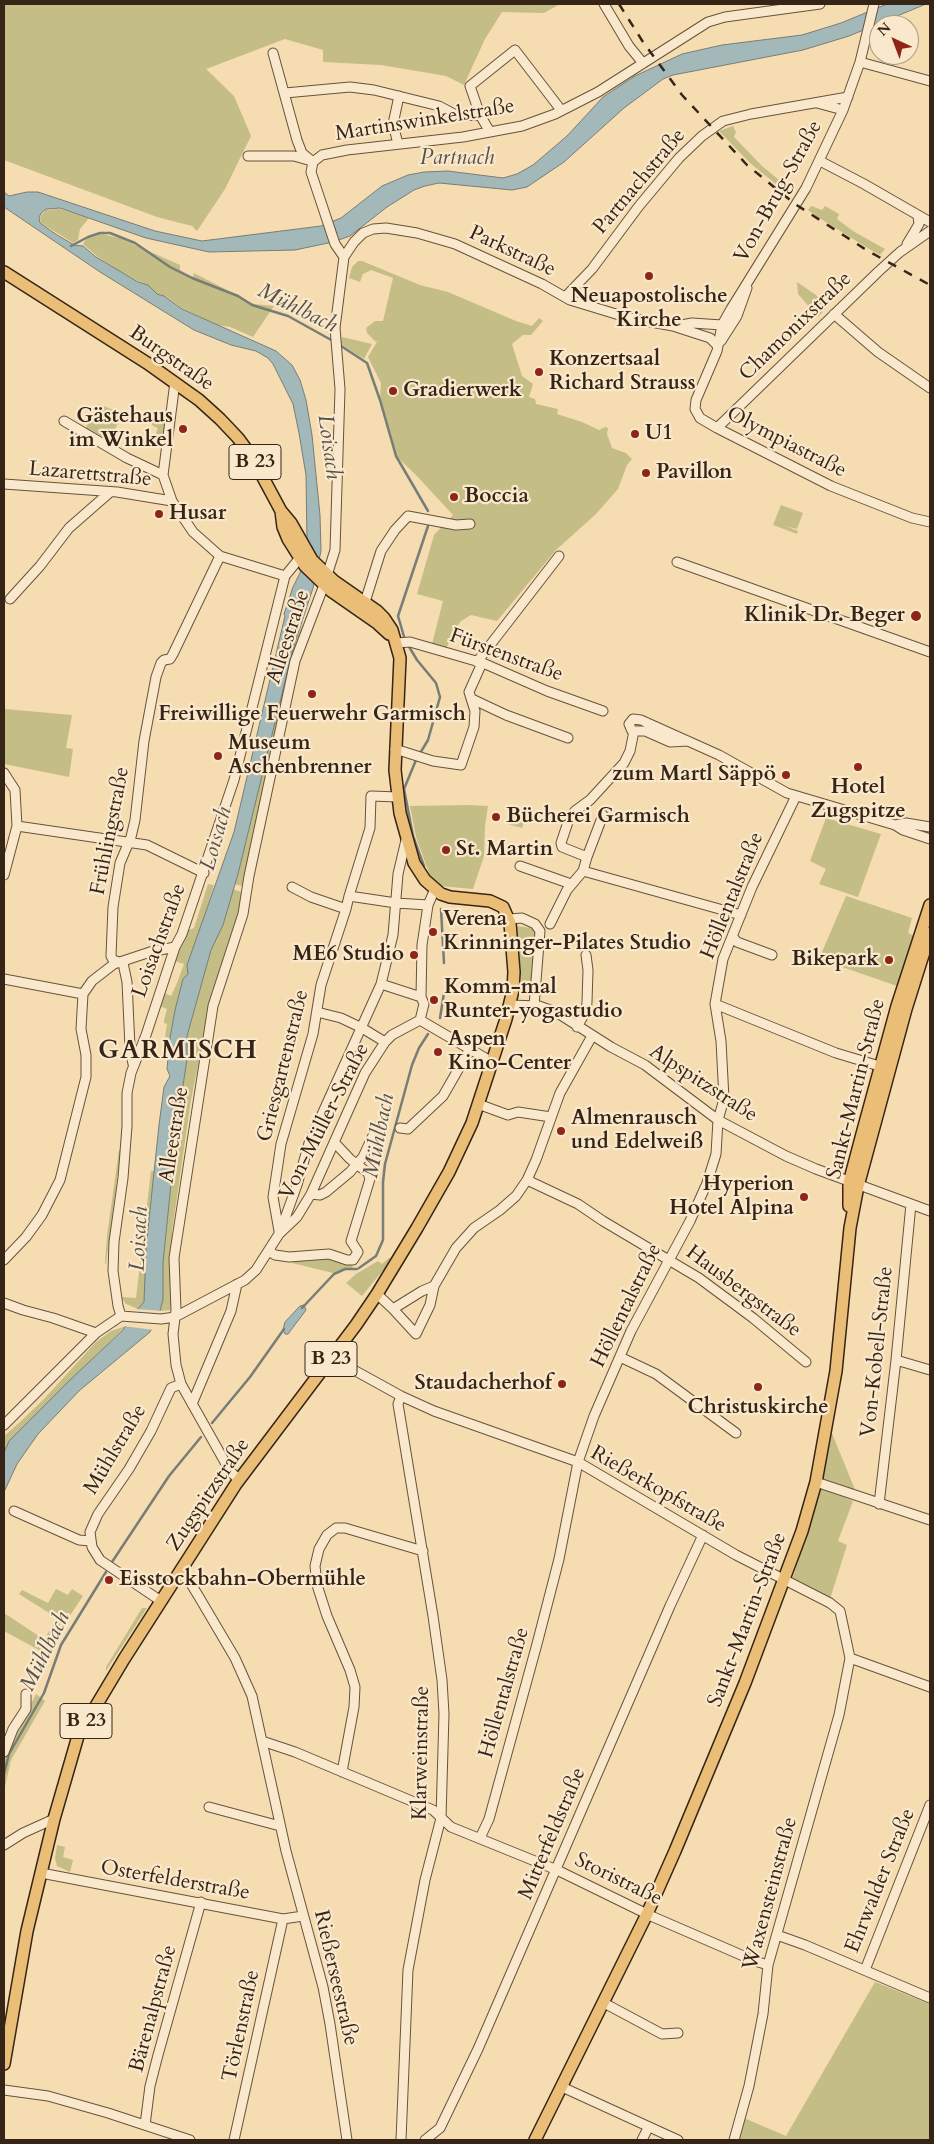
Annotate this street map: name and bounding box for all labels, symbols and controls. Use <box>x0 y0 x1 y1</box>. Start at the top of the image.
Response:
north arrow <box>869 15 919 65</box>
text: N <box>873 18 895 40</box>
street label: Martinswinkelstraße <box>334 94 516 148</box>
street label: Von-Brug-Straße <box>730 117 828 267</box>
street label: Partnachstraße <box>588 124 692 240</box>
water label: Partnach <box>420 146 494 172</box>
street label: Parkstraße <box>465 221 559 283</box>
street label: Chamonixstraße <box>735 267 857 387</box>
marker: Neuapostolische Kirche <box>643 270 655 282</box>
water label: Mühlbach <box>253 278 341 340</box>
place label: Neuapostolische Kirche <box>570 284 728 334</box>
street label: Burgstraße <box>124 321 218 397</box>
place label: Konzertsaal Richard Strauss <box>549 347 695 397</box>
marker: Konzertsaal Richard Strauss <box>533 366 545 378</box>
place label: Gradierwerk <box>403 378 522 404</box>
marker: Gradierwerk <box>387 385 399 397</box>
street label: Olympiastraße <box>722 402 850 484</box>
place label: Gästehaus im Winkel <box>69 404 173 454</box>
water label: Loisach <box>310 413 346 481</box>
place label: U1 <box>645 421 673 447</box>
marker: Gästehaus im Winkel <box>177 423 189 435</box>
marker: U1 <box>629 428 641 440</box>
road number: B 23 <box>229 444 281 480</box>
street label: Lazarettstraße <box>28 457 152 493</box>
place label: Pavillon <box>656 460 732 486</box>
marker: Pavillon <box>640 467 652 479</box>
place label: Boccia <box>464 484 529 510</box>
marker: Boccia <box>448 491 460 503</box>
place label: Husar <box>169 501 226 527</box>
marker: Husar <box>153 508 165 520</box>
street label: Alleestraße <box>262 587 316 687</box>
place label: Klinik Dr. Beger <box>744 603 905 629</box>
marker: Klinik Dr. Beger <box>909 609 923 623</box>
street label: Fürstenstraße <box>446 624 566 688</box>
marker: Freiwillige Feuerwehr Garmisch <box>306 688 318 700</box>
place label: Freiwillige Feuerwehr Garmisch <box>158 702 466 728</box>
place label: Museum Aschenbrenner <box>228 731 372 781</box>
marker: Museum Aschenbrenner <box>212 750 224 762</box>
marker: Hotel Zugspitze <box>852 761 864 773</box>
place label: zum Martl Säppö <box>612 762 776 788</box>
street label: Frühlingstraße <box>86 765 136 897</box>
marker: zum Martl Säppö <box>780 769 792 781</box>
place label: Hotel Zugspitze <box>810 775 906 825</box>
water label: Loisach <box>195 804 239 874</box>
place label: Bücherei Garmisch <box>506 804 690 830</box>
marker: Bücherei Garmisch <box>490 811 502 823</box>
street label: Höllentalstraße <box>696 829 770 963</box>
place label: St. Martin <box>456 837 553 863</box>
marker: St. Martin <box>440 844 452 856</box>
street label: Loisachstraße <box>128 880 192 1002</box>
place label: Verena Krinninger-Pilates Studio <box>443 907 691 957</box>
marker: Verena Krinninger-Pilates Studio <box>427 926 439 938</box>
place label: ME6 Studio <box>293 942 404 968</box>
place label: Bikepark <box>791 947 879 973</box>
marker: ME6 Studio <box>408 949 420 961</box>
marker: Bikepark <box>883 954 895 966</box>
place label: Komm-mal Runter-yogastudio <box>444 975 623 1025</box>
street label: Griesgartenstraße <box>253 987 315 1145</box>
marker: Komm-mal Runter-yogastudio <box>428 994 440 1006</box>
street label: Sankt-Martin-Straße <box>822 996 892 1182</box>
place label: Aspen Kino-Center <box>448 1027 571 1077</box>
district label: GARMISCH <box>97 1036 259 1068</box>
street label: Von-Müller-Straße <box>275 1039 375 1205</box>
street label: Alpspitzstraße <box>644 1040 762 1128</box>
marker: Aspen Kino-Center <box>432 1046 444 1058</box>
street label: Alleestraße <box>155 1085 195 1185</box>
water label: Mühlbach <box>359 1092 401 1180</box>
place label: Almenrausch und Edelweiß <box>571 1106 703 1156</box>
marker: Almenrausch und Edelweiß <box>555 1125 567 1137</box>
place label: Hyperion Hotel Alpina <box>669 1172 794 1222</box>
marker: Hyperion Hotel Alpina <box>798 1191 810 1203</box>
water label: Loisach <box>125 1206 155 1272</box>
street label: Höllentalstraße <box>586 1240 668 1372</box>
street label: Hausbergstraße <box>680 1240 806 1344</box>
street label: Von-Kobell-Straße <box>856 1265 900 1439</box>
road number: B 23 <box>305 1342 357 1376</box>
place label: Staudacherhof <box>415 1371 552 1397</box>
marker: Staudacherhof <box>556 1378 568 1390</box>
marker: Christuskirche <box>752 1381 764 1393</box>
place label: Christuskirche <box>687 1395 829 1421</box>
street label: Mühlstraße <box>79 1400 153 1500</box>
street label: Zugspitzstraße <box>162 1434 256 1556</box>
street label: Rießerkopfstraße <box>586 1441 730 1539</box>
street label: Sankt-Martin-Straße <box>703 1529 793 1711</box>
place label: Eisstockbahn-Obermühle <box>119 1567 366 1593</box>
marker: Eisstockbahn-Obermühle <box>103 1574 115 1586</box>
water label: Mühlbach <box>15 1608 77 1696</box>
street label: Höllentalstraße <box>474 1625 536 1761</box>
street label: Klarweinstraße <box>408 1686 436 1820</box>
road number: B 23 <box>60 1704 112 1738</box>
street label: Mitterfeldstraße <box>514 1764 592 1904</box>
street label: Ehrwalder Straße <box>841 1805 921 1957</box>
street label: Waxensteinstraße <box>738 1815 804 1973</box>
street label: Storistraße <box>570 1848 666 1912</box>
street label: Osterfelderstraße <box>98 1855 252 1907</box>
street label: Rießerseestraße <box>307 1908 363 2048</box>
street label: Bärenalpstraße <box>125 1943 183 2075</box>
street label: Törlenstraße <box>218 1968 266 2084</box>

